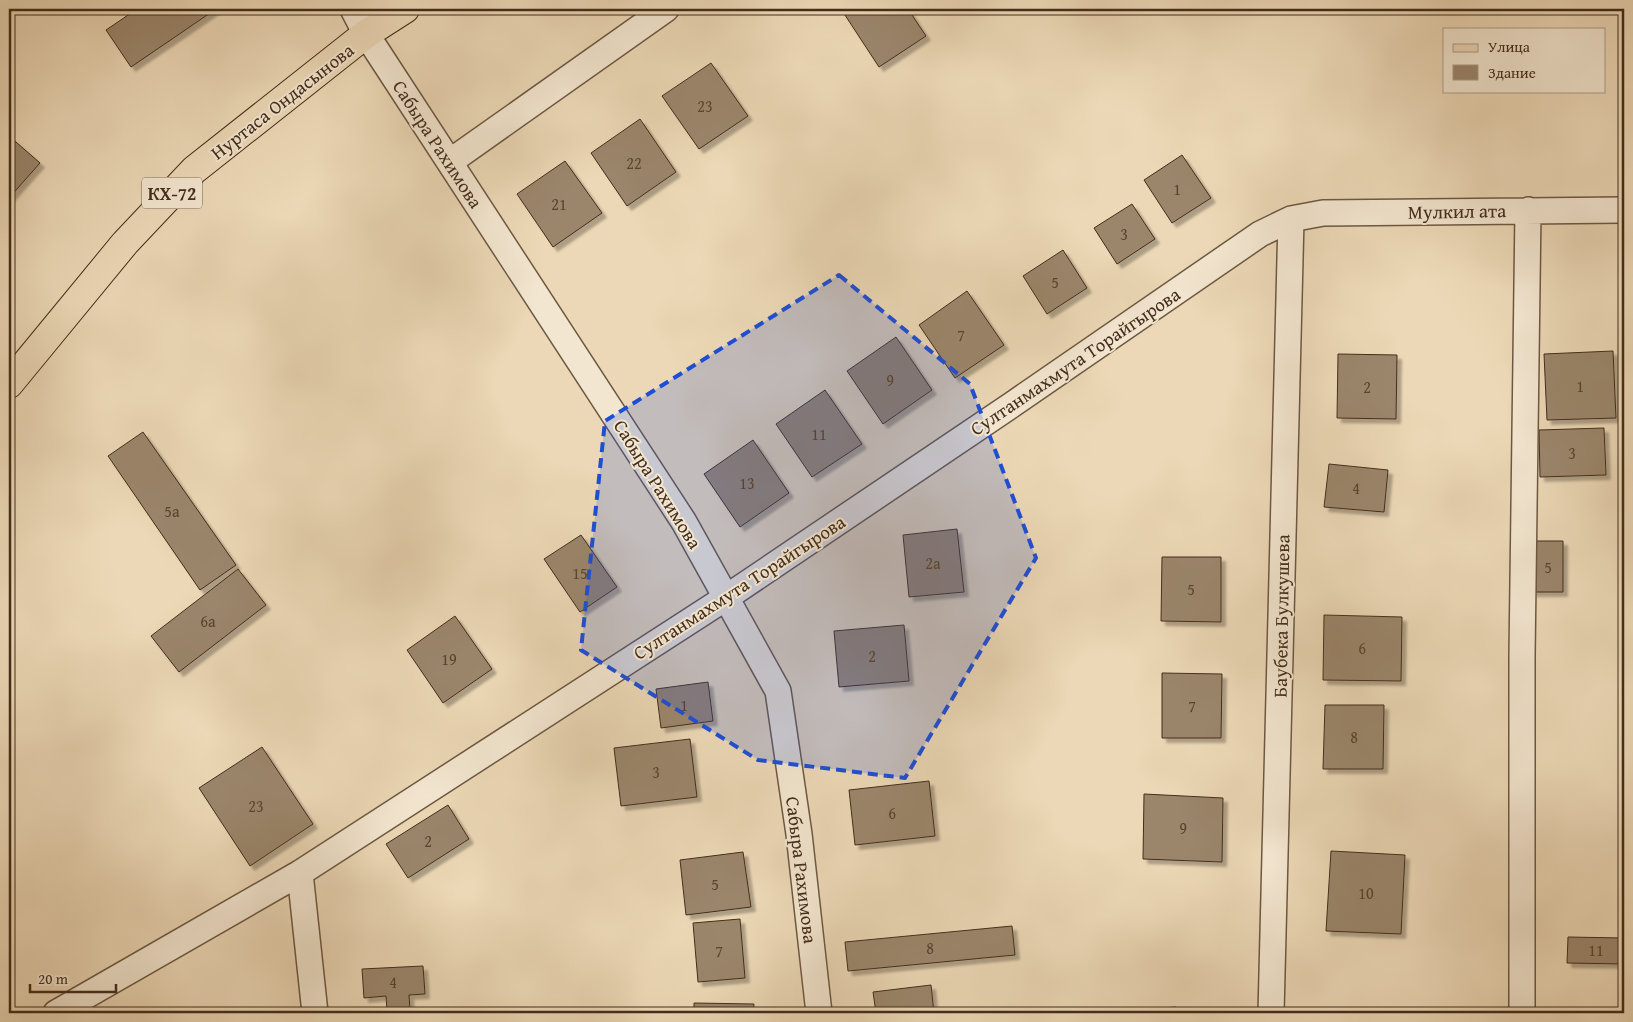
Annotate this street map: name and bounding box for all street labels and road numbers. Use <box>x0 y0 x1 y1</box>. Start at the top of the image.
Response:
street label: Нуртаса Ондасынова <box>204 36 360 166</box>
street label: Сабыра Рахимова <box>386 74 490 214</box>
road number: КХ-72 <box>142 178 202 208</box>
street label: Мулкил ата <box>1408 196 1506 226</box>
street label: Султанмахмута Торайгырова <box>964 280 1186 442</box>
street label: Сабыра Рахимова <box>607 414 709 554</box>
street label: Султанмахмута Торайгырова <box>627 508 851 666</box>
street label: Баубека Булкушева <box>1266 534 1296 698</box>
street label: Сабыра Рахимова <box>779 795 825 945</box>

